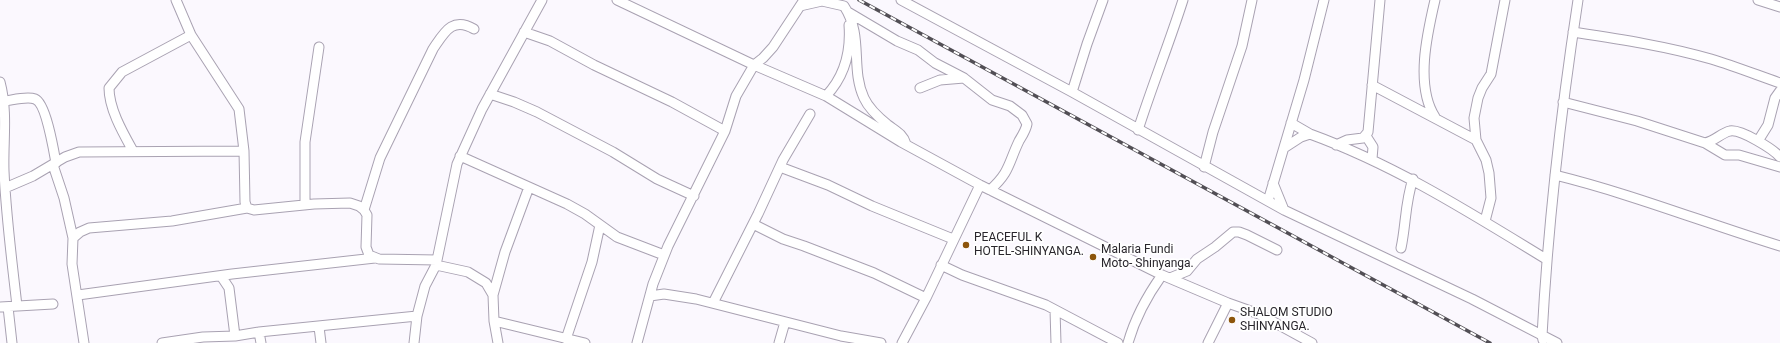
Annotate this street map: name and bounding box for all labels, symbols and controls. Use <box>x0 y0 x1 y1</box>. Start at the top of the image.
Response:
place label: PEACEFUL K HOTEL-SHINYANGA. <box>974 231 1084 259</box>
marker: PEACEFUL K HOTEL-SHINYANGA. <box>961 240 971 250</box>
place label: Malaria Fundi Moto- Shinyanga. <box>1101 243 1194 271</box>
marker: Malaria Fundi Moto- Shinyanga. <box>1088 252 1098 262</box>
place label: SHALOM STUDIO SHINYANGA. <box>1240 306 1333 334</box>
marker: SHALOM STUDIO SHINYANGA. <box>1227 315 1237 325</box>

